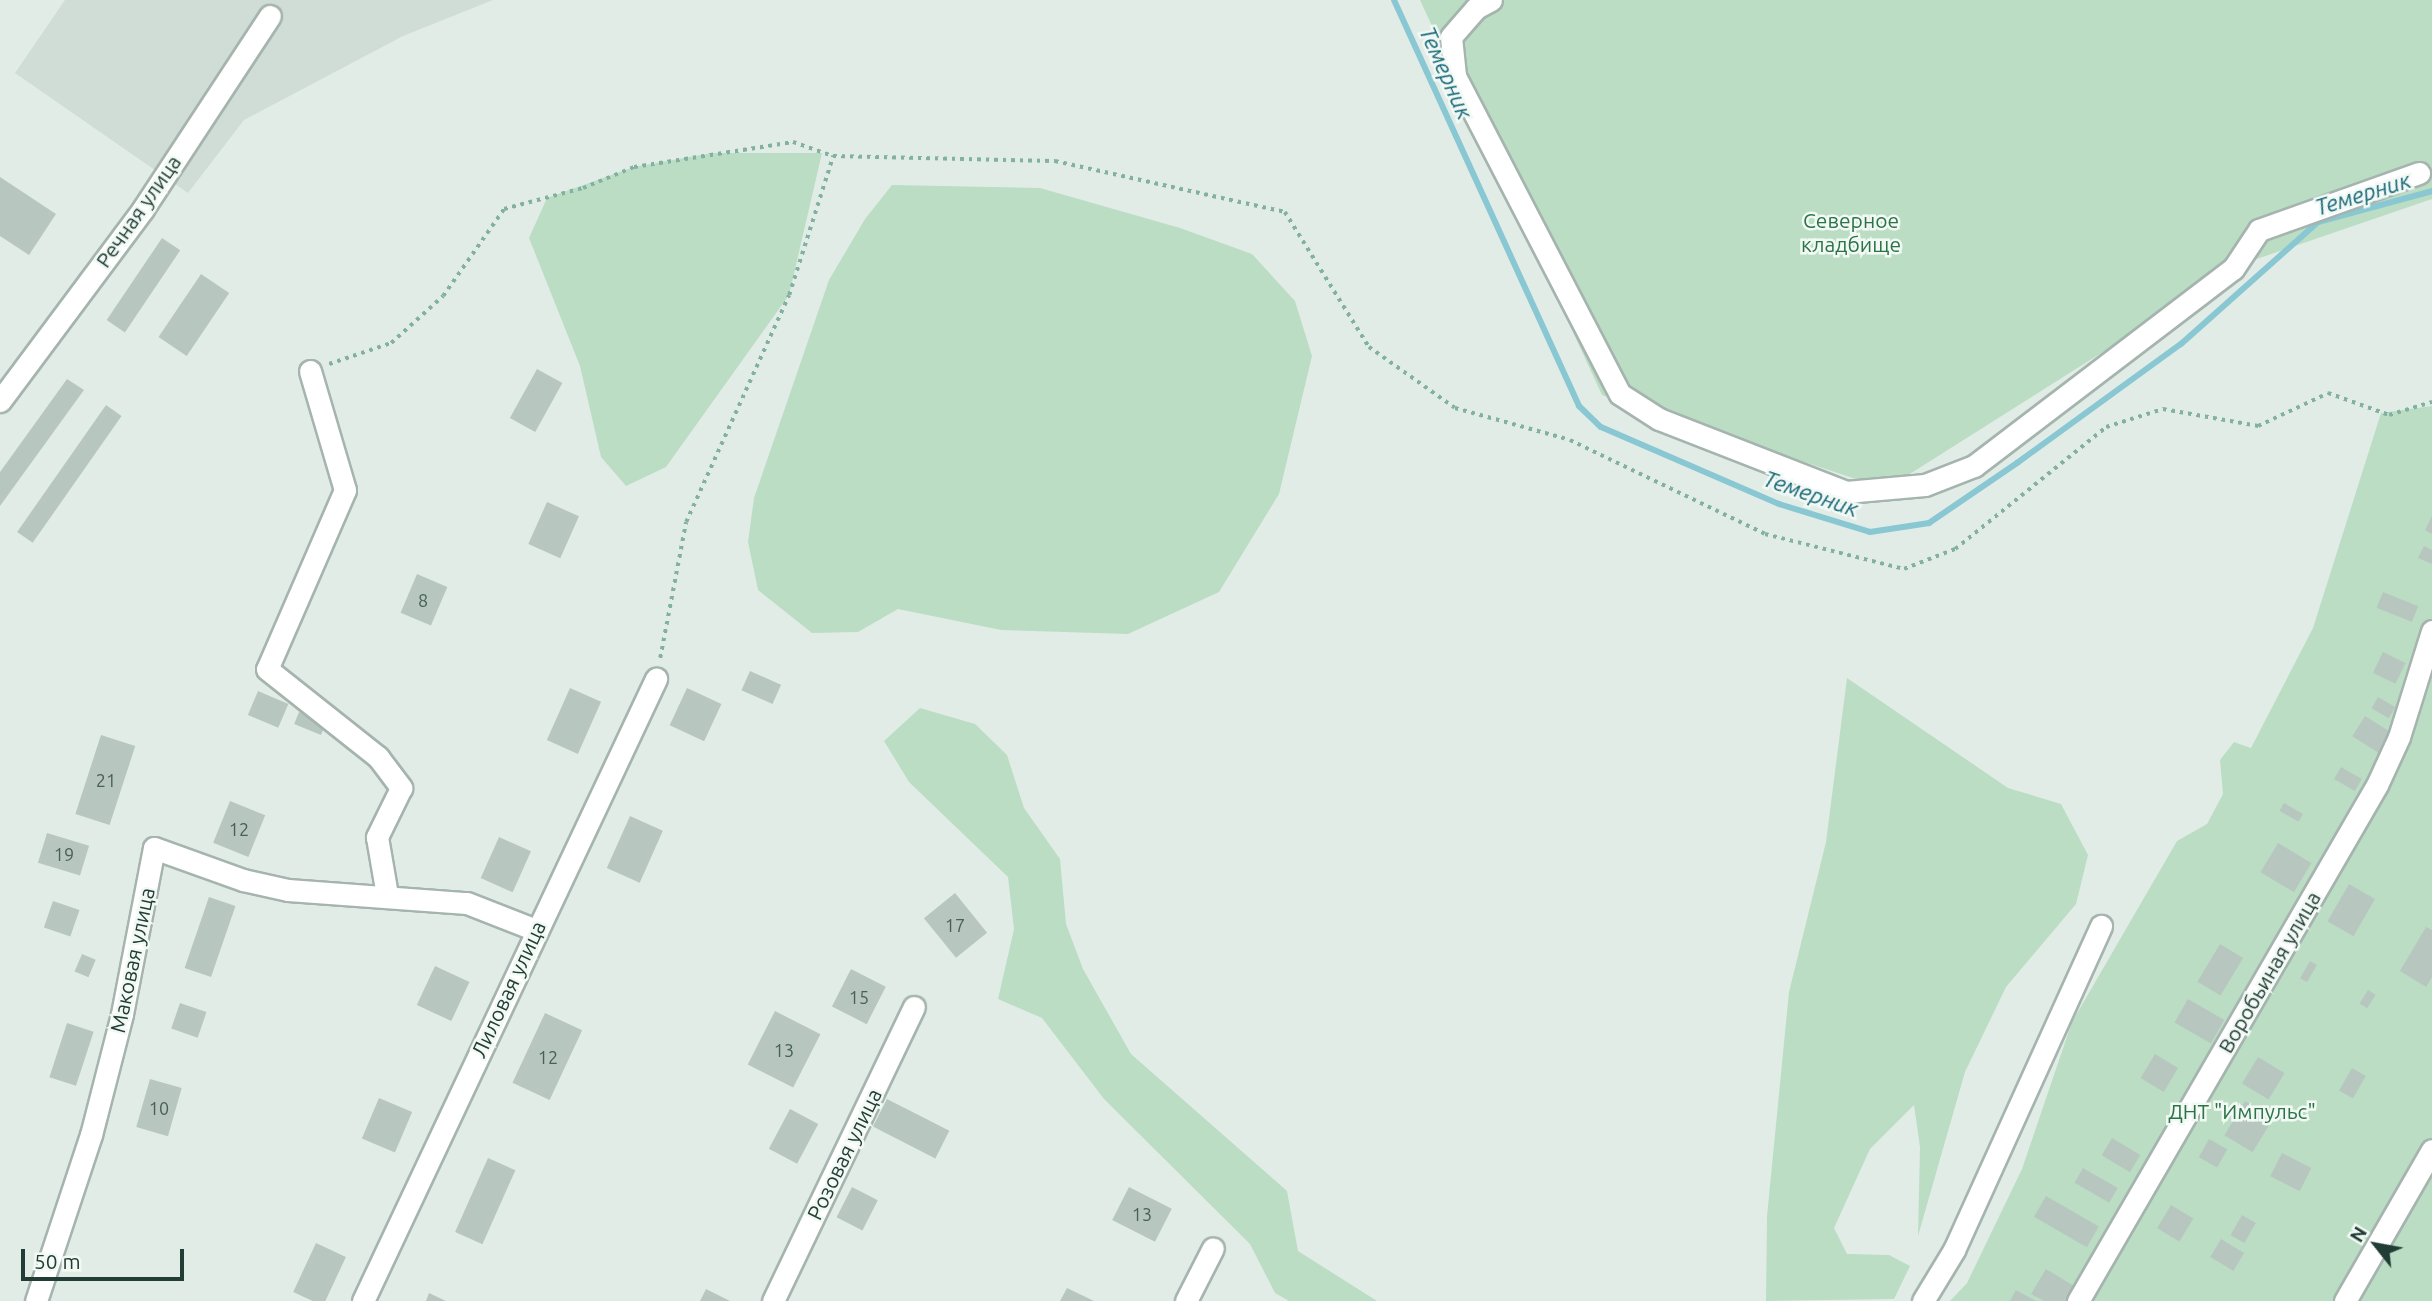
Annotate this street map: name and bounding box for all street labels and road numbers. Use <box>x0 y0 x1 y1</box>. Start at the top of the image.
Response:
street label: Речная улица <box>90 150 186 272</box>
street label: Маковая улица <box>104 885 160 1035</box>
street label: Воробьиная улица <box>2212 887 2326 1057</box>
street label: Лиловая улица <box>465 917 551 1061</box>
street label: Розовая улица <box>801 1084 887 1224</box>

